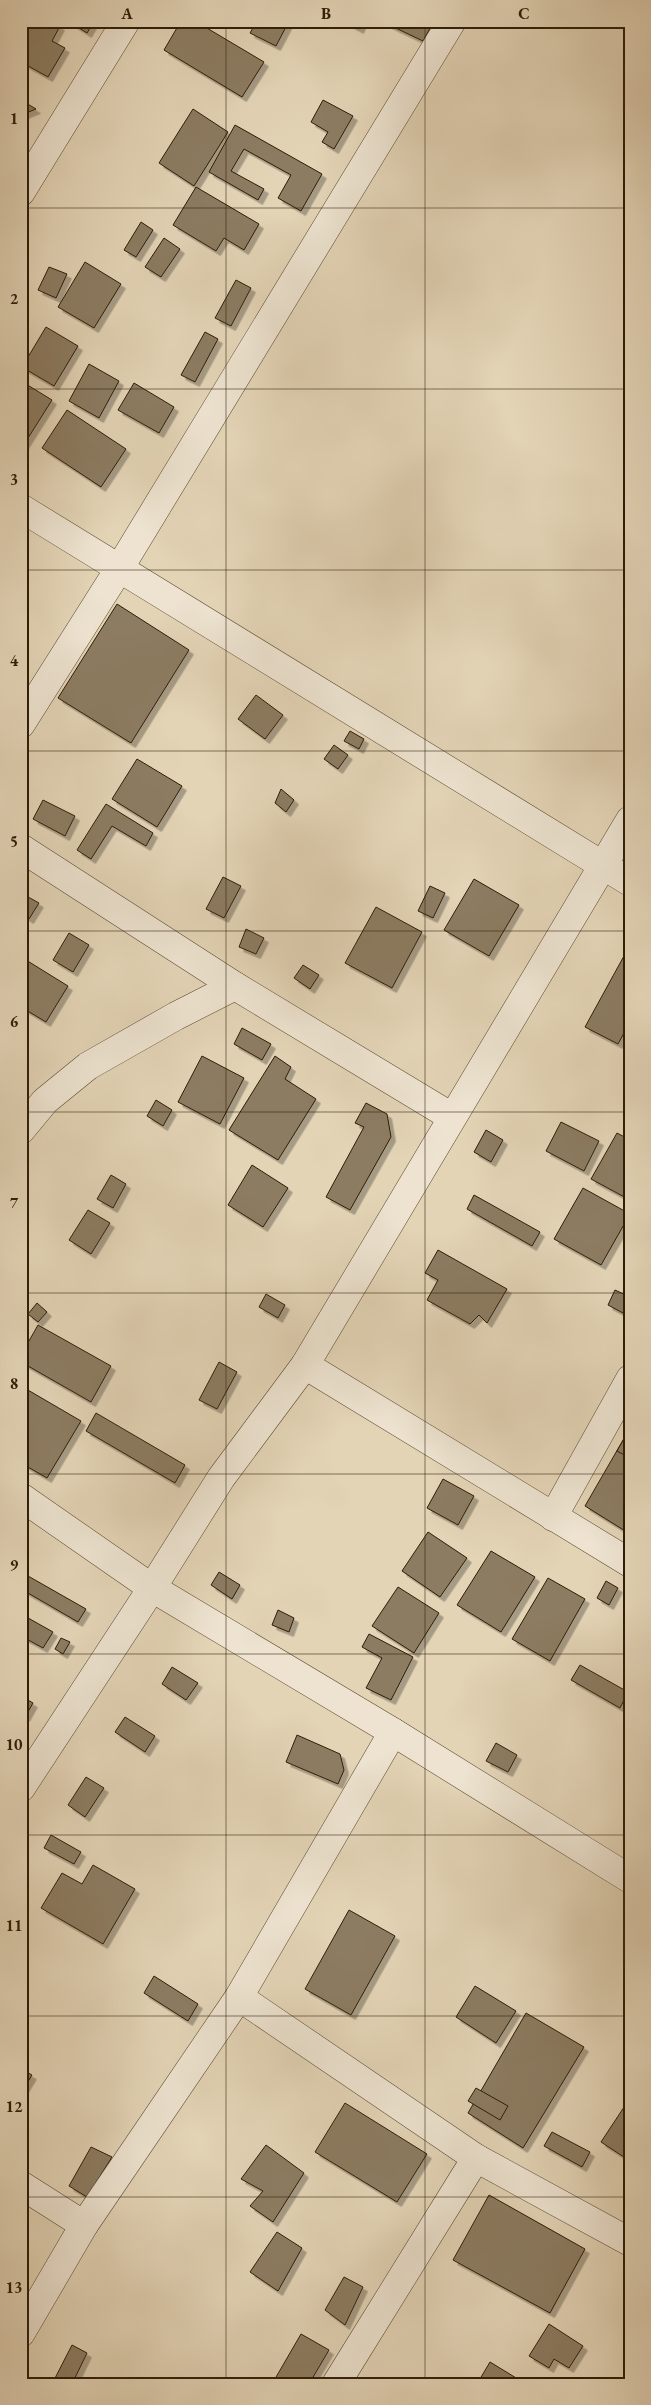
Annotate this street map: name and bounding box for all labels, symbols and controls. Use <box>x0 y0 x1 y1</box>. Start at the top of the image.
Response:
text: A <box>120 3 133 24</box>
text: B <box>321 3 331 24</box>
text: C <box>518 3 530 24</box>
text: 1 <box>10 108 18 129</box>
text: 2 <box>10 288 19 309</box>
text: 3 <box>10 469 18 490</box>
text: 4 <box>10 650 19 671</box>
text: 5 <box>10 831 18 852</box>
text: 6 <box>10 1011 19 1032</box>
text: 7 <box>10 1192 19 1213</box>
text: 8 <box>10 1373 18 1394</box>
text: 9 <box>10 1554 19 1575</box>
text: 10 <box>6 1734 23 1755</box>
text: 11 <box>6 1915 22 1936</box>
text: 12 <box>6 2096 23 2117</box>
text: 13 <box>6 2277 22 2298</box>

